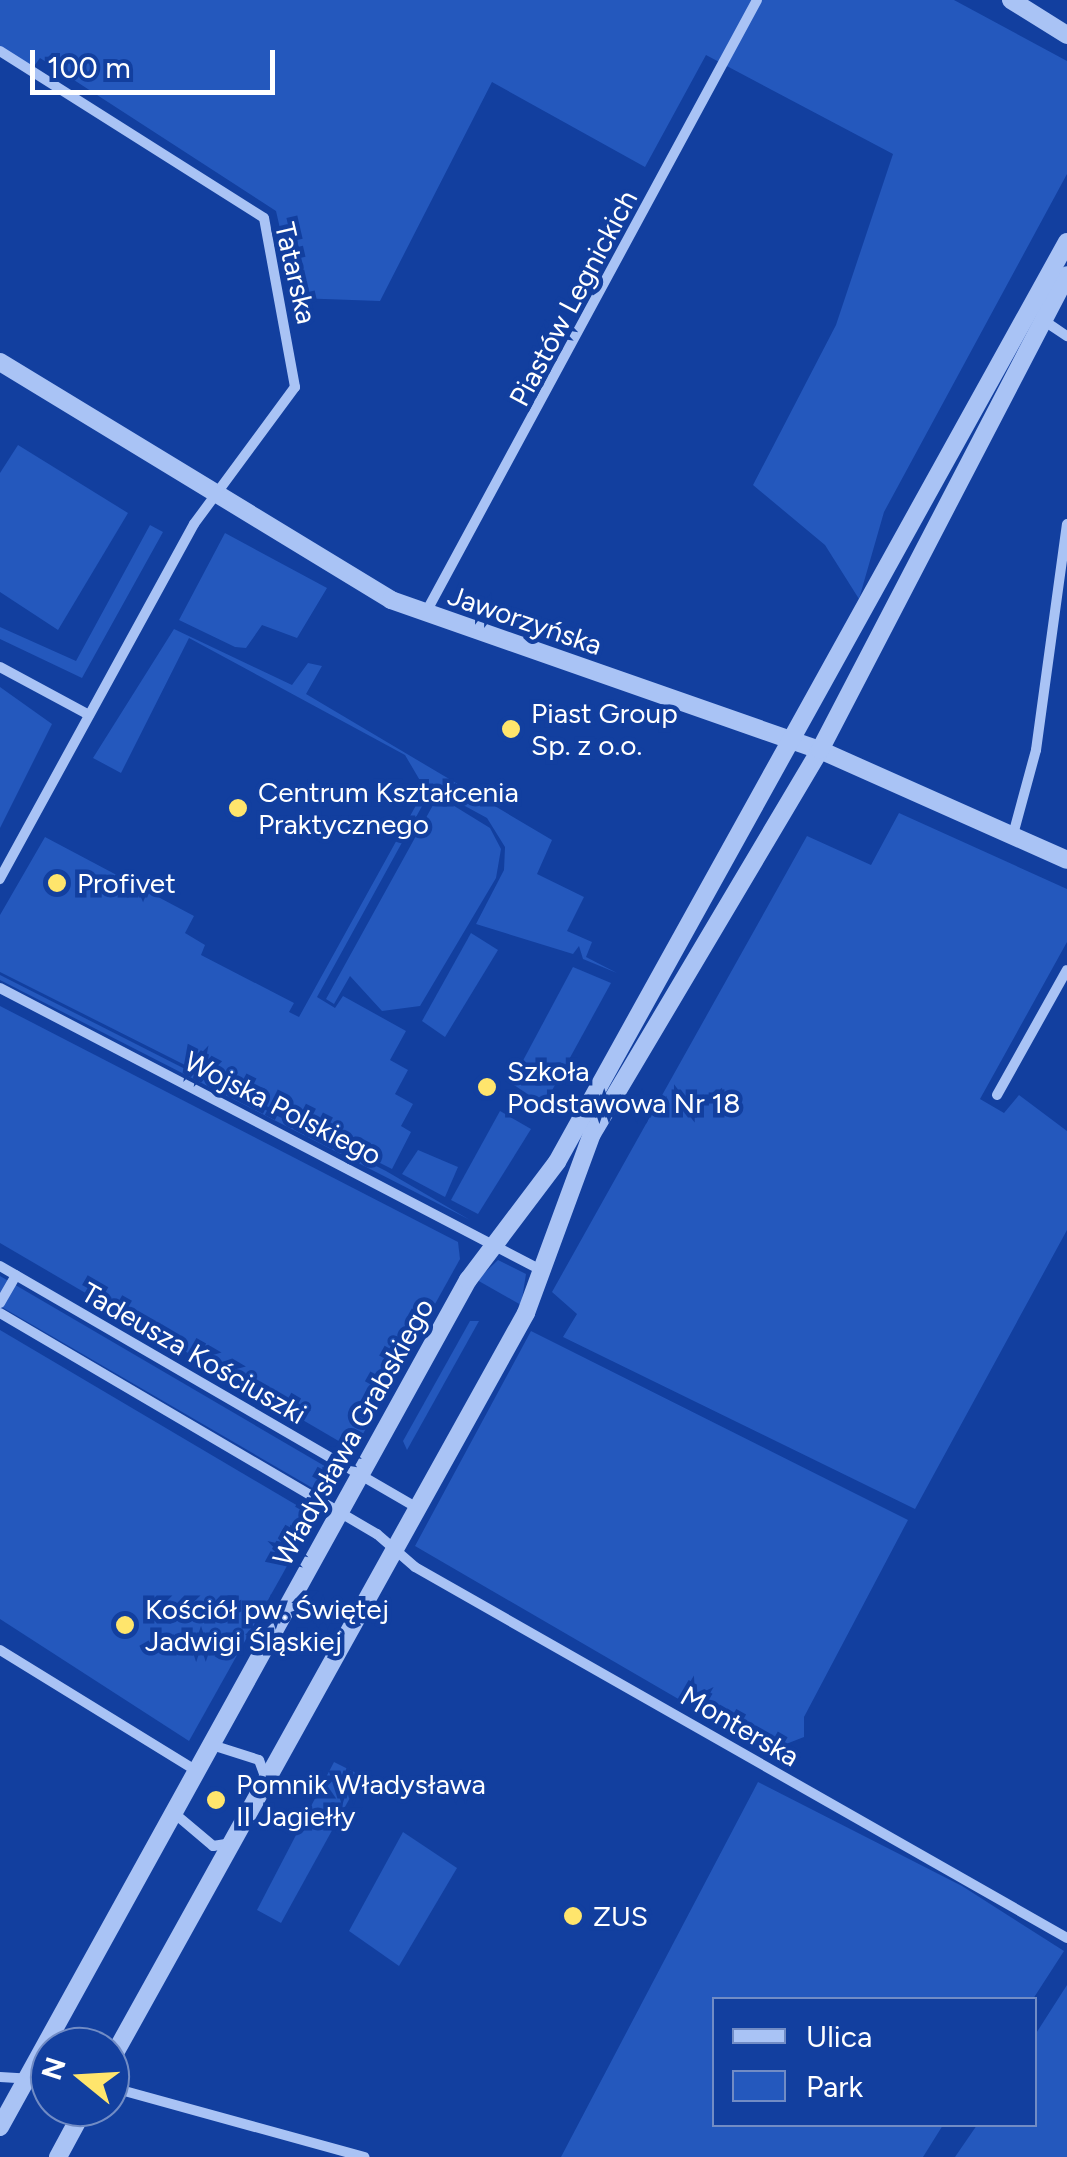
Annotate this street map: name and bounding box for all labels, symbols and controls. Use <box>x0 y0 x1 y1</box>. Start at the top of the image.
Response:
scale bar <box>35 30 280 92</box>
text: 100 m <box>47 49 131 86</box>
street label: Piastów Legnickich <box>502 184 644 412</box>
street label: Tatarska <box>268 219 324 327</box>
street label: Jaworzyńska <box>444 578 606 662</box>
place label: Piast Group Sp. z o.o. <box>531 696 678 762</box>
marker: Piast Group Sp. z o.o. <box>500 718 522 740</box>
place label: Centrum Kształcenia Praktycznego <box>258 775 519 841</box>
marker: Centrum Kształcenia Praktycznego <box>227 797 249 819</box>
place label: Profivet <box>77 866 176 900</box>
marker: Profivet <box>46 872 68 894</box>
street label: Wojska Polskiego <box>179 1044 387 1172</box>
place label: Szkoła Podstawowa Nr 18 <box>507 1054 740 1120</box>
marker: Szkoła Podstawowa Nr 18 <box>476 1076 498 1098</box>
street label: Tadeusza Kościuszki <box>76 1275 312 1431</box>
street label: Władysława Grabskiego <box>265 1292 441 1572</box>
place label: Kościół pw. Świętej Jadwigi Śląskiej <box>145 1592 389 1658</box>
marker: Kościół pw. Świętej Jadwigi Śląskiej <box>114 1614 136 1636</box>
street label: Monterska <box>675 1679 805 1773</box>
place label: Pomnik Władysława II Jagiełły <box>236 1767 486 1833</box>
marker: Pomnik Władysława II Jagiełły <box>205 1789 227 1811</box>
place label: ZUS <box>593 1899 648 1933</box>
marker: ZUS <box>562 1905 584 1927</box>
legend <box>712 1997 1037 2127</box>
text: Ulica <box>806 2018 872 2055</box>
north arrow <box>30 2027 130 2127</box>
text: N <box>34 2053 73 2084</box>
text: Park <box>806 2068 863 2105</box>

